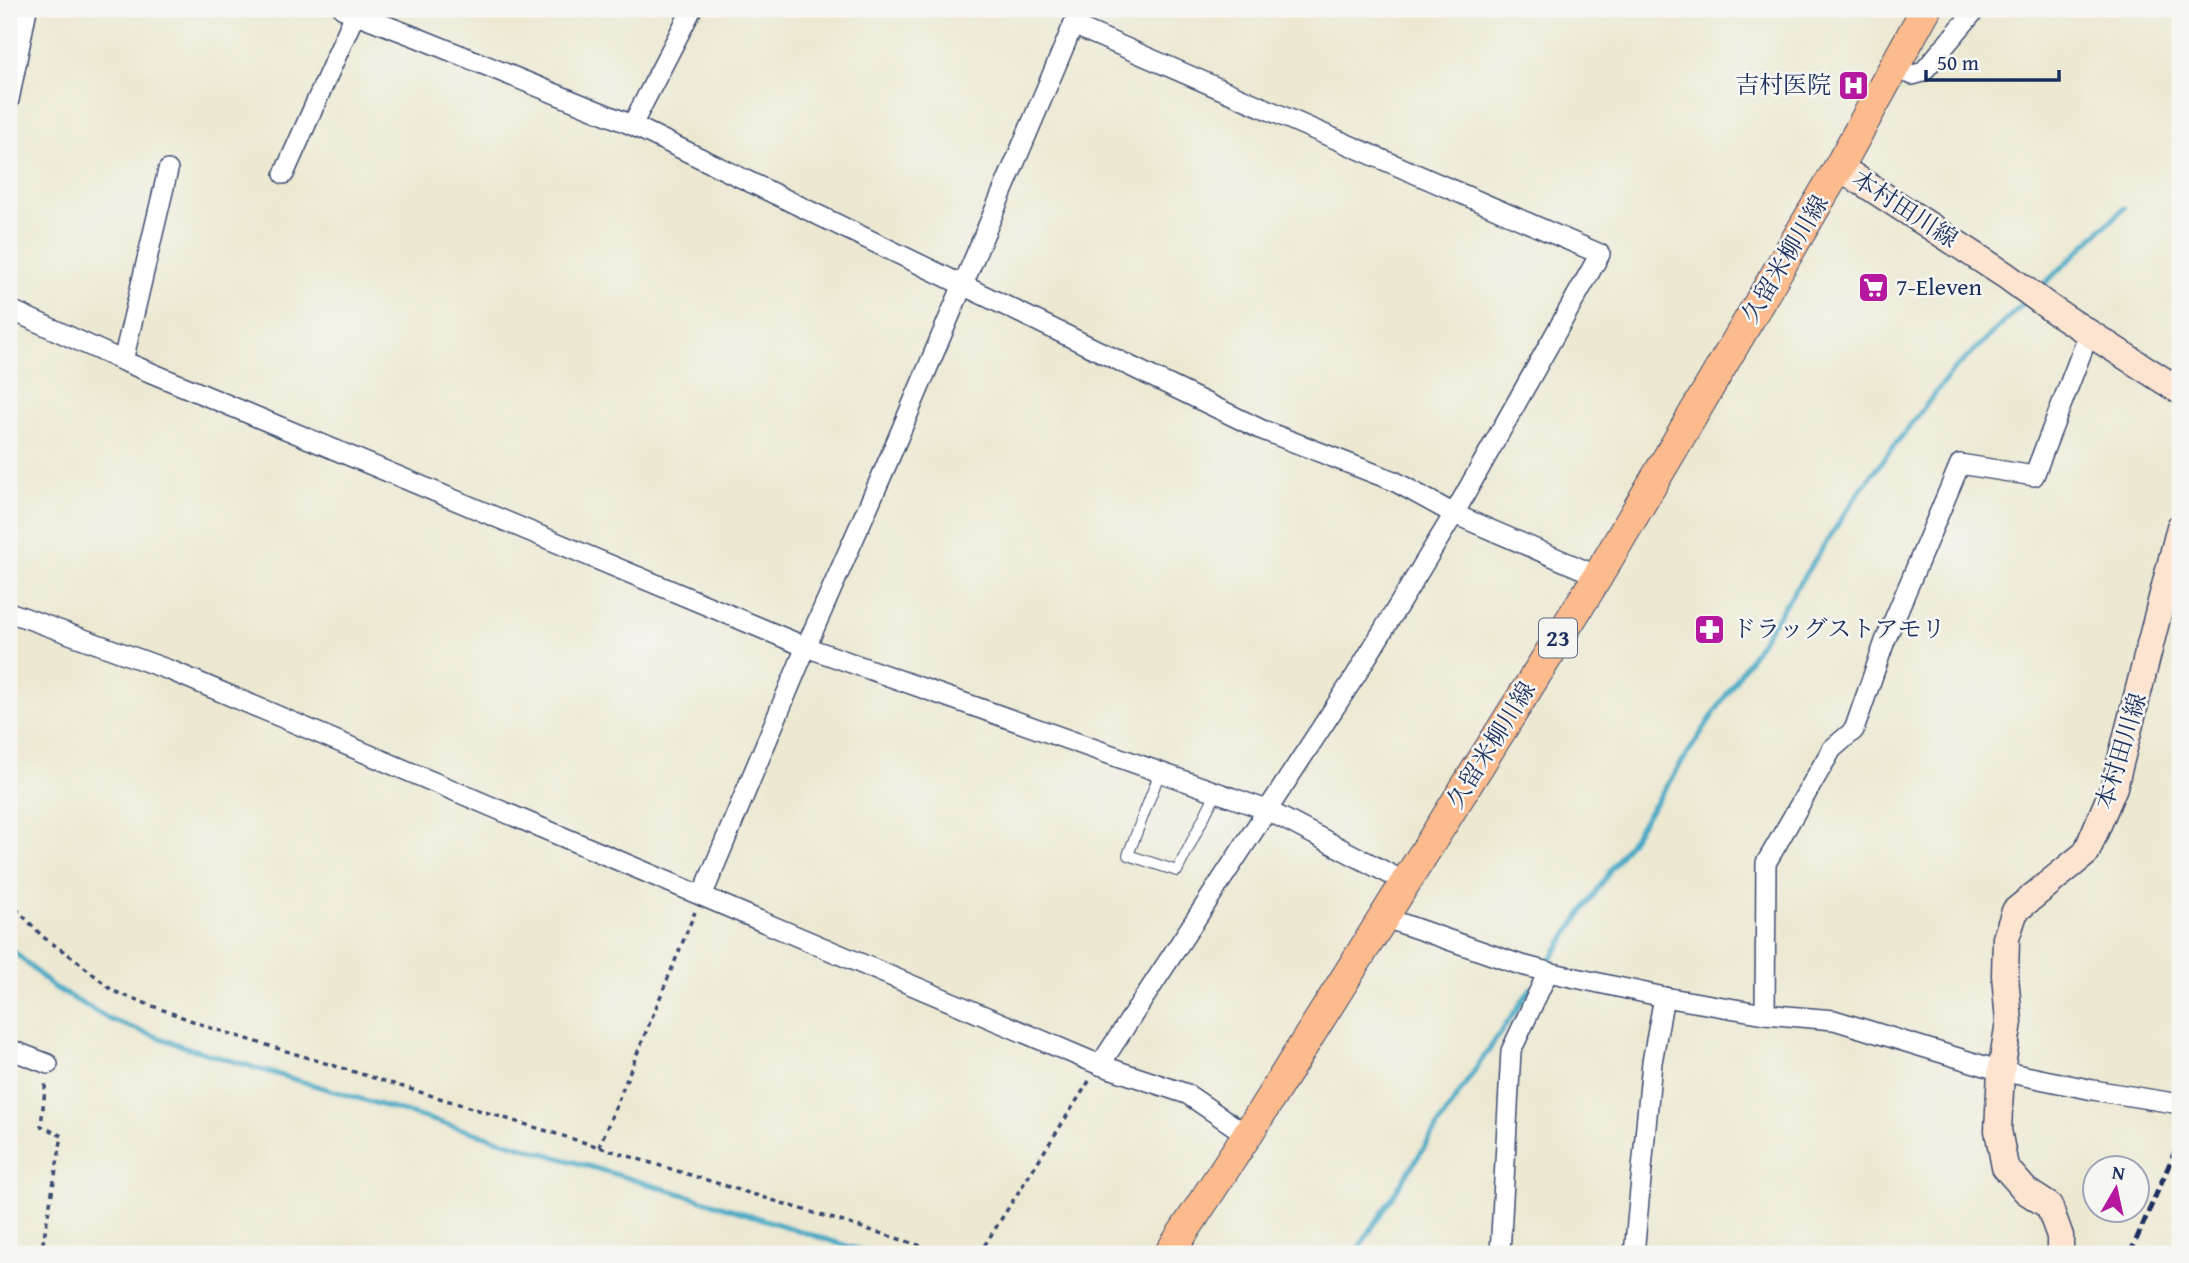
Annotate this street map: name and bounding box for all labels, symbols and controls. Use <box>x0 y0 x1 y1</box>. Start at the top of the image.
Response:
scale bar <box>1926 38 2060 82</box>
text: 50 m <box>1937 47 1979 78</box>
place label: 吉村医院 <box>1735 67 1831 102</box>
hospital icon: 吉村医院 <box>1837 68 1871 102</box>
street label: 本村田川線 <box>1845 161 1965 256</box>
street label: 久留米柳川線 <box>1732 188 1837 329</box>
place label: 7-Eleven <box>1896 269 1983 304</box>
supermarket icon: 7-Eleven <box>1856 270 1890 304</box>
place label: ドラッグストアモリ <box>1732 611 1946 646</box>
pharmacy icon: ドラッグストアモリ <box>1692 612 1726 646</box>
road number: 23 <box>1539 618 1577 658</box>
street label: 久留米柳川線 <box>1438 674 1544 815</box>
street label: 本村田川線 <box>2086 688 2155 813</box>
north arrow <box>2080 1154 2150 1224</box>
text: N <box>2110 1157 2127 1187</box>

